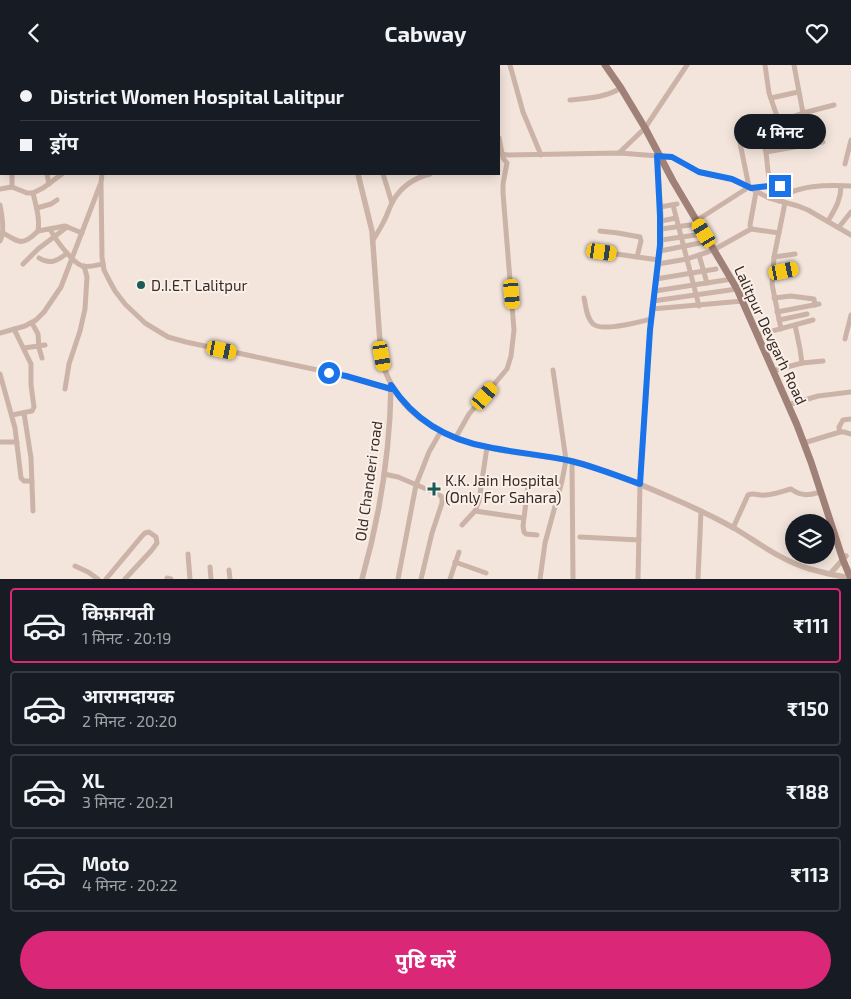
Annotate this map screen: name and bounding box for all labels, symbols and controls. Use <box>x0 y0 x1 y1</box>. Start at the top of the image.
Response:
icon: back <box>20 19 48 47</box>
icon: heart <box>803 19 831 47</box>
text: Cabway <box>385 20 466 46</box>
text: District Women Hospital Lalitpur <box>50 85 344 108</box>
callout: 4 मिनट <box>734 113 826 149</box>
text: 4 मिनट <box>756 122 804 141</box>
text: ड्रॉप <box>50 131 78 154</box>
route end <box>769 175 791 197</box>
car <box>689 216 718 250</box>
car <box>586 242 617 262</box>
car <box>767 261 800 281</box>
street label: Lalitpur Devgarh Road <box>731 263 811 407</box>
place label: D.I.E.T Lalitpur <box>151 276 248 294</box>
car <box>503 278 520 310</box>
marker: D.I.E.T Lalitpur <box>135 279 147 291</box>
car <box>205 340 238 360</box>
car <box>372 340 391 372</box>
route start <box>318 362 340 384</box>
car <box>469 380 500 412</box>
street label: Old Chanderi road <box>351 420 385 542</box>
place label: K.K. Jain Hospital (Only For Sahara) <box>445 471 561 506</box>
marker: K.K. Jain Hospital (Only For Sahara) <box>427 482 441 496</box>
map controls <box>785 514 835 564</box>
button: layers <box>785 514 835 564</box>
text: किफ़ायती <box>82 601 154 624</box>
icon: car <box>22 603 67 648</box>
text: ₹111 <box>793 614 829 637</box>
text: 1 मिनट · 20:19 <box>82 628 171 647</box>
text: आरामदायक <box>82 684 174 707</box>
icon: car <box>22 686 67 731</box>
text: ₹150 <box>787 697 829 720</box>
text: 2 मिनट · 20:20 <box>82 711 177 730</box>
icon: car <box>22 769 67 814</box>
text: XL <box>82 769 104 792</box>
text: ₹188 <box>786 780 829 803</box>
text: 3 मिनट · 20:21 <box>82 792 174 811</box>
icon: car <box>22 852 67 897</box>
text: Moto <box>82 852 130 875</box>
text: ₹113 <box>791 863 829 886</box>
text: 4 मिनट · 20:22 <box>82 875 177 894</box>
button: पुष्टि करें <box>20 931 831 989</box>

